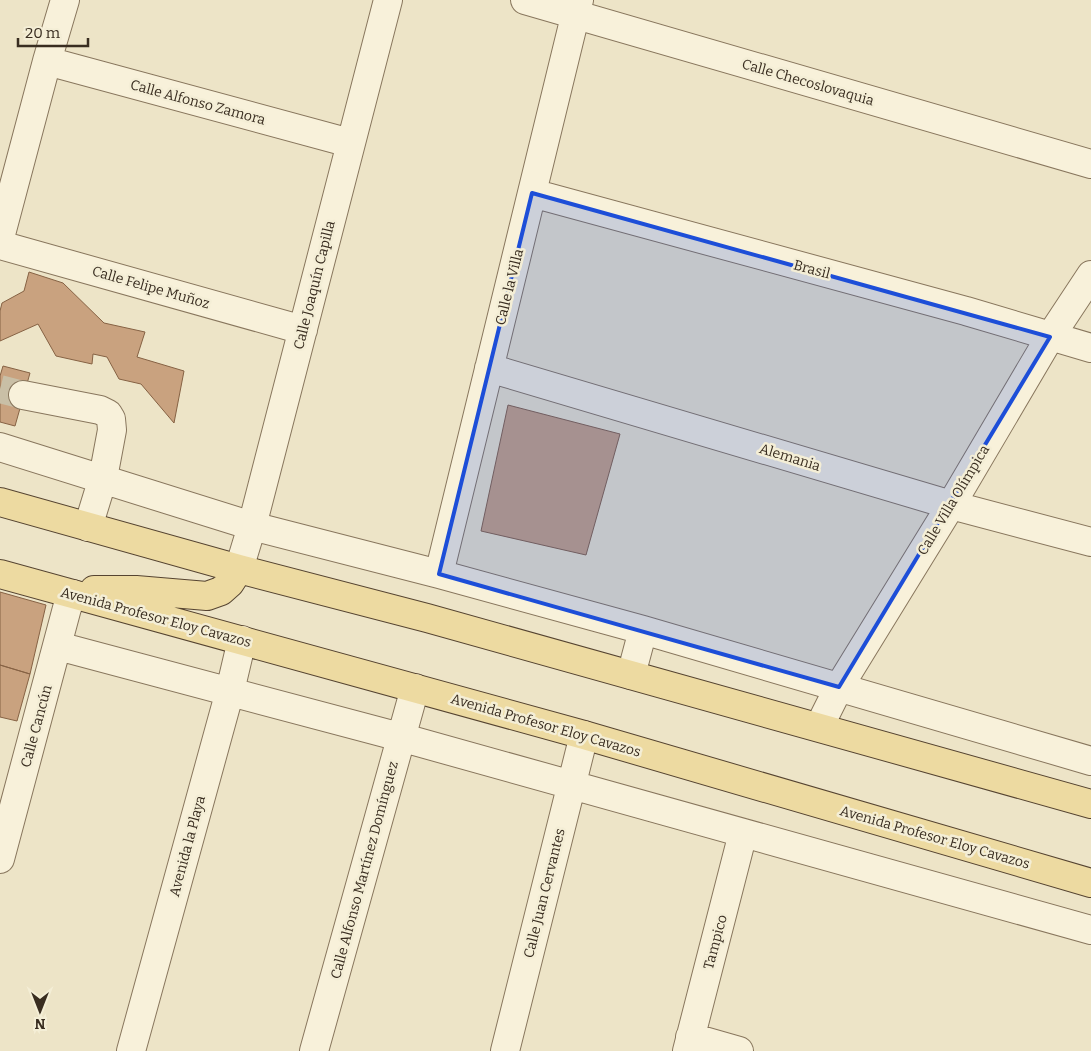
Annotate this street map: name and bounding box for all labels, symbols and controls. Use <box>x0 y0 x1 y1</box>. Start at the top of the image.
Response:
scale bar <box>18 15 88 47</box>
text: 20 m <box>25 24 61 42</box>
street label: Calle Checoslovaquia <box>740 55 876 110</box>
street label: Calle Alfonso Zamora <box>129 76 268 129</box>
street label: Calle Joaquín Capilla <box>290 219 339 351</box>
street label: Calle la Villa <box>492 247 527 327</box>
street label: Brasil <box>792 256 832 282</box>
street label: Calle Felipe Muñoz <box>90 263 212 312</box>
street label: Alemania <box>757 440 823 475</box>
street label: Calle Villa Olímpica <box>914 442 993 558</box>
street label: Avenida Profesor Eloy Cavazos <box>59 584 253 651</box>
street label: Calle Cancún <box>17 683 56 769</box>
street label: Avenida Profesor Eloy Cavazos <box>449 690 643 761</box>
street label: Calle Alfonso Martínez Domínguez <box>327 759 402 981</box>
street label: Avenida la Playa <box>166 793 209 899</box>
street label: Avenida Profesor Eloy Cavazos <box>838 802 1032 873</box>
street label: Calle Juan Cervantes <box>520 827 569 960</box>
street label: Tampico <box>700 913 731 971</box>
north arrow <box>15 986 65 1036</box>
text: N <box>34 1015 45 1032</box>

